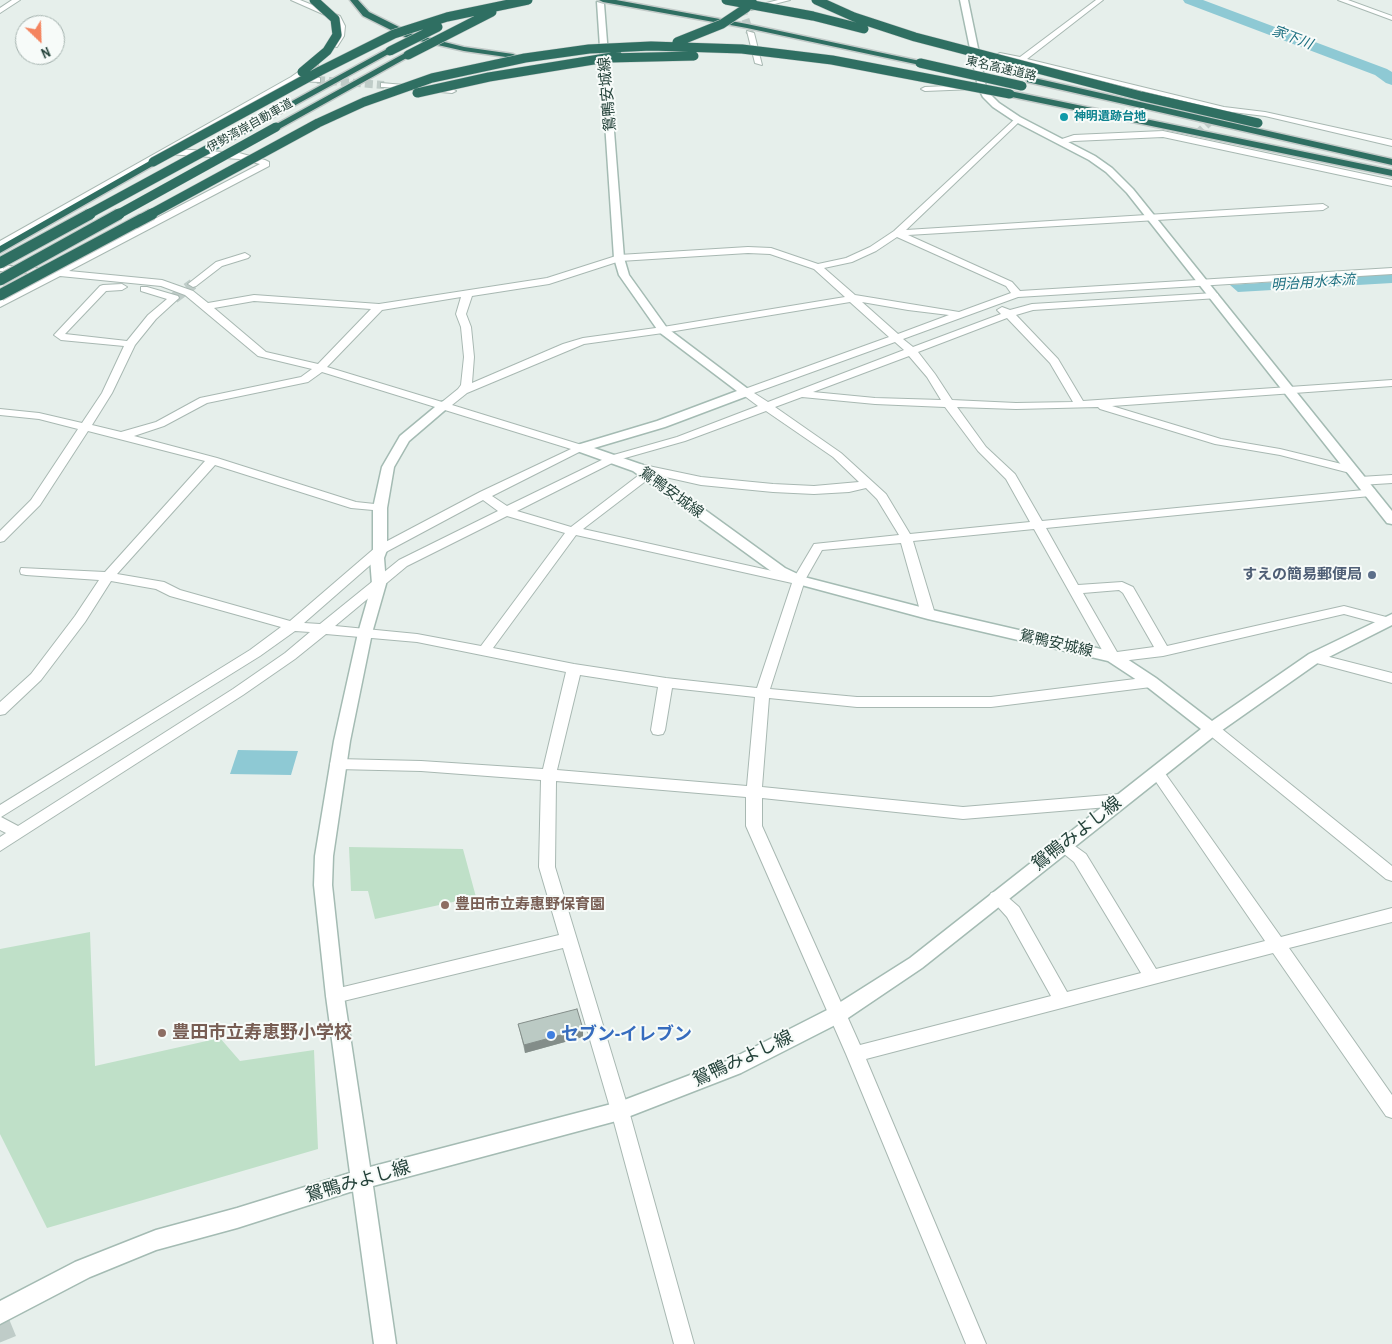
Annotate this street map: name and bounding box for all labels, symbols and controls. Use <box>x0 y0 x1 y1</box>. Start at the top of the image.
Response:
north arrow <box>15 15 65 65</box>
water label: 家下川 <box>1269 23 1315 53</box>
text: N <box>38 43 53 63</box>
street label: 東名高速道路 <box>964 54 1038 84</box>
street label: 鴛鴨安城線 <box>596 56 620 132</box>
street label: 伊勢湾岸自動車道 <box>205 96 295 156</box>
place label: 神明遺跡台地 <box>1074 110 1146 124</box>
marker: 神明遺跡台地 <box>1058 111 1070 123</box>
water label: 明治用水本流 <box>1271 272 1355 294</box>
street label: 鴛鴨安城線 <box>635 464 707 522</box>
place label: すえの簡易郵便局 <box>1242 566 1362 584</box>
marker: すえの簡易郵便局 <box>1366 569 1378 581</box>
street label: 鴛鴨安城線 <box>1017 627 1095 661</box>
street label: 鴛鴨みよし線 <box>1028 792 1126 876</box>
place label: 豊田市立寿惠野保育園 <box>455 896 605 914</box>
marker: 豊田市立寿惠野保育園 <box>439 899 451 911</box>
place label: 豊田市立寿恵野小学校 <box>172 1022 352 1044</box>
place label: セブン-イレブン <box>561 1024 692 1046</box>
street label: 鴛鴨みよし線 <box>689 1026 797 1092</box>
marker: 豊田市立寿恵野小学校 <box>156 1027 168 1039</box>
marker: セブン-イレブン <box>545 1029 557 1041</box>
street label: 鴛鴨みよし線 <box>303 1157 413 1207</box>

